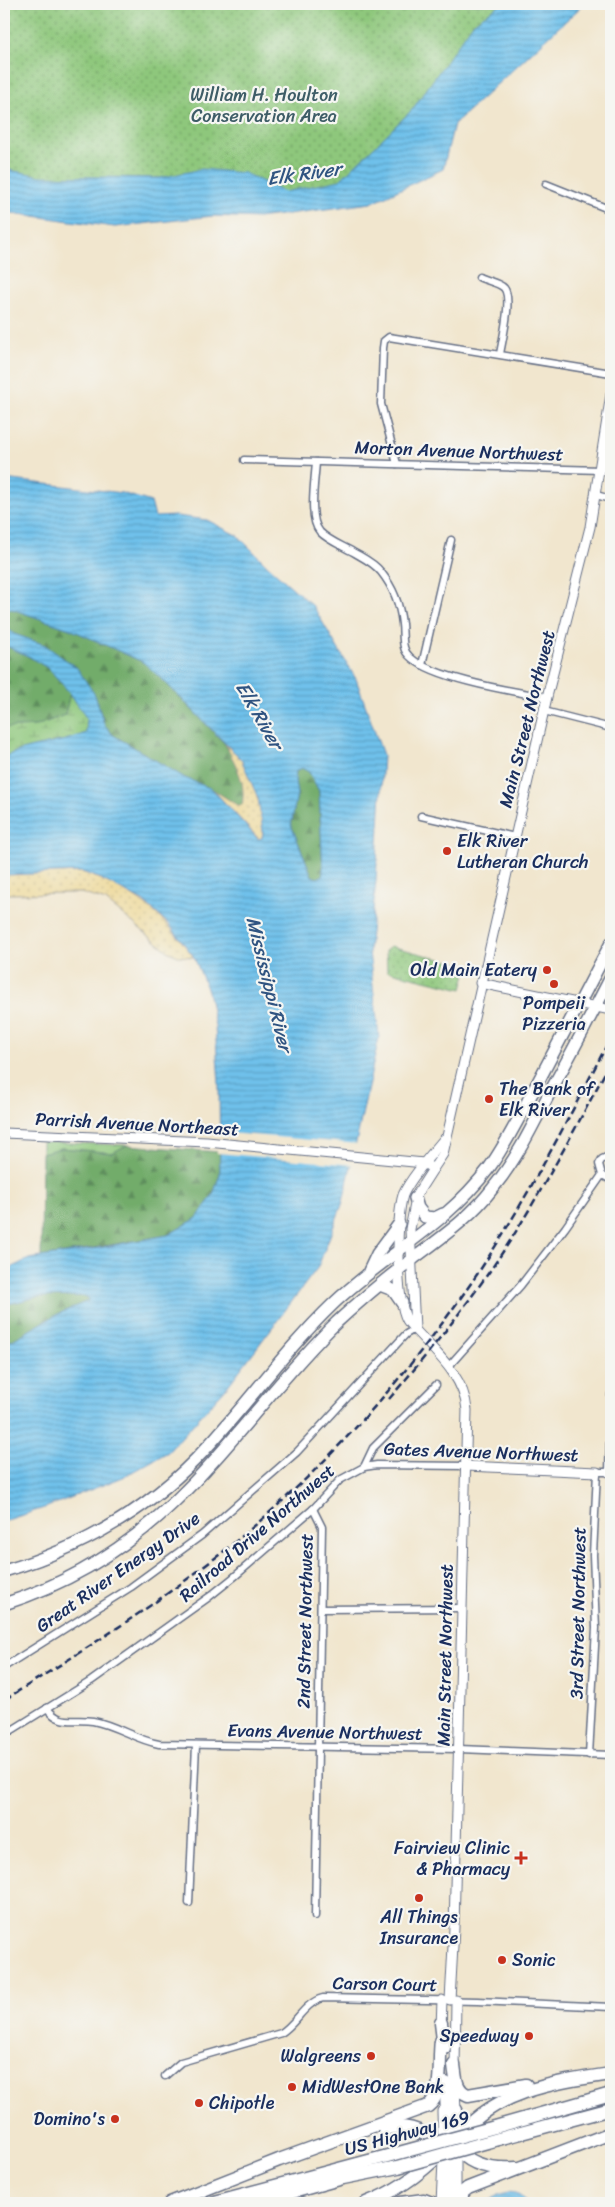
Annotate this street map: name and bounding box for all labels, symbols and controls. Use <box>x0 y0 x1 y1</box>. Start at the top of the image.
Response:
park label: William H. Houlton Conservation Area <box>190 79 338 132</box>
water label: Elk River <box>265 152 346 195</box>
street label: Morton Avenue Northwest <box>354 431 564 471</box>
street label: Main Street Northwest <box>489 627 565 811</box>
water label: Elk River <box>227 675 294 758</box>
place label: Elk River Lutheran Church <box>457 825 588 878</box>
marker: Elk River Lutheran Church <box>441 845 453 857</box>
water label: Mississippi River <box>237 913 303 1058</box>
place label: Old Main Eatery <box>410 954 538 986</box>
marker: Old Main Eatery <box>541 964 553 976</box>
marker: Pompeii Pizzeria <box>548 978 560 990</box>
place label: Pompeii Pizzeria <box>522 987 586 1040</box>
place label: The Bank of Elk River <box>499 1073 597 1126</box>
marker: The Bank of Elk River <box>483 1093 495 1105</box>
street label: Parrish Avenue Northeast <box>34 1103 240 1145</box>
street label: Gates Avenue Northwest <box>383 1433 579 1471</box>
street label: Railroad Drive Northwest <box>172 1456 343 1610</box>
street label: Great River Energy Drive <box>29 1503 207 1641</box>
street label: 3rd Street Northwest <box>560 1526 596 1699</box>
street label: 2nd Street Northwest <box>287 1533 323 1709</box>
street label: Main Street Northwest <box>427 1564 463 1746</box>
street label: Evans Avenue Northwest <box>227 1714 423 1750</box>
place label: Fairview Clinic & Pharmacy <box>394 1832 511 1885</box>
marker: Fairview Clinic & Pharmacy <box>514 1851 528 1865</box>
marker: All Things Insurance <box>413 1892 425 1904</box>
place label: All Things Insurance <box>379 1901 459 1954</box>
place label: Sonic <box>512 1944 556 1976</box>
marker: Sonic <box>496 1954 508 1966</box>
street label: Carson Court <box>332 1967 438 2001</box>
place label: Speedway <box>439 2020 520 2052</box>
marker: Speedway <box>523 2030 535 2042</box>
place label: Walgreens <box>281 2040 362 2072</box>
marker: Walgreens <box>365 2050 377 2062</box>
place label: MidWestOne Bank <box>302 2071 444 2103</box>
marker: MidWestOne Bank <box>286 2081 298 2093</box>
place label: Chipotle <box>209 2087 275 2119</box>
marker: Chipotle <box>193 2097 205 2109</box>
street label: US Highway 169 <box>341 2101 473 2165</box>
place label: Domino's <box>34 2103 106 2135</box>
marker: Domino's <box>109 2113 121 2125</box>

